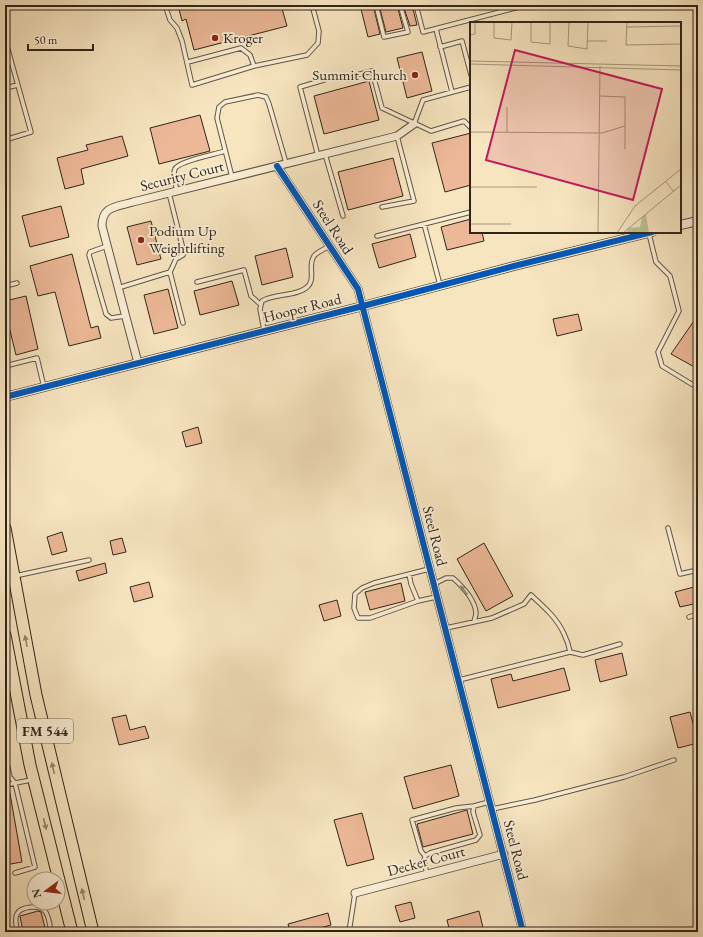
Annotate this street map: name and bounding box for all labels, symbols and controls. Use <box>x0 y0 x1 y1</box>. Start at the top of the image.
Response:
inset map <box>470 22 681 233</box>
scale bar <box>28 26 93 52</box>
place label: Kroger <box>223 28 263 47</box>
text: 50 m <box>34 32 58 48</box>
marker: Kroger <box>210 33 220 43</box>
place label: Summit Church <box>312 65 407 84</box>
marker: Summit Church <box>410 70 420 80</box>
street label: Security Court <box>138 156 226 195</box>
street label: Steel Road <box>309 196 358 258</box>
place label: Podium Up Weightlifting <box>149 221 225 257</box>
marker: Podium Up Weightlifting <box>136 235 146 245</box>
street label: Hooper Road <box>261 289 343 326</box>
street label: Steel Road <box>419 504 452 568</box>
one-way arrow <box>460 584 469 595</box>
one-way arrow <box>23 635 29 647</box>
road number: FM 544 <box>17 719 73 743</box>
one-way arrow <box>50 762 56 774</box>
one-way arrow <box>42 817 48 830</box>
street label: Steel Road <box>500 818 533 882</box>
street label: Decker Court <box>385 841 467 880</box>
north arrow <box>26 871 66 911</box>
text: N <box>28 887 44 900</box>
one-way arrow <box>80 888 86 900</box>

